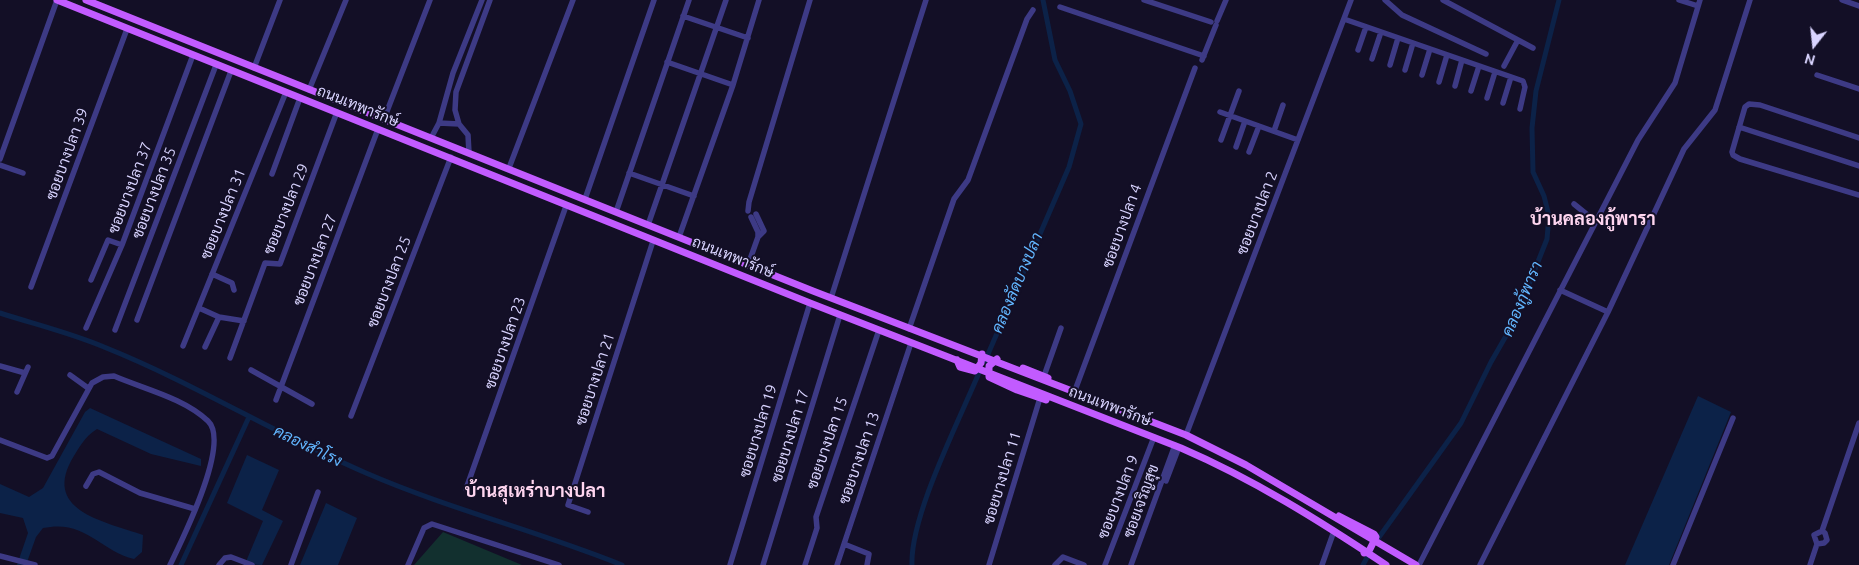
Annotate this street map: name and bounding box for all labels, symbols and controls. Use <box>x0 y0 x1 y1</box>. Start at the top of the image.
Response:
north arrow <box>1789 20 1839 70</box>
text: N <box>1803 50 1817 69</box>
street label: ถนนเทพารักษ์ <box>315 81 401 131</box>
street label: ซอยบางปลา 39 <box>42 106 92 202</box>
street label: ซอยบางปลา 37 <box>104 140 156 236</box>
street label: ซอยบางปลา 35 <box>128 145 180 241</box>
street label: ซอยบางปลา 29 <box>260 161 312 257</box>
street label: ซอยบางปลา 31 <box>197 166 249 262</box>
street label: ซอยบางปลา 2 <box>1233 169 1281 257</box>
street label: ซอยบางปลา 4 <box>1098 182 1146 270</box>
district label: บ้านคลองกู้พารา <box>1530 208 1656 230</box>
street label: ซอยบางปลา 27 <box>289 212 341 308</box>
water label: คลองลัดบางปลา <box>987 230 1047 336</box>
street label: ถนนเทพารักษ์ <box>690 232 776 282</box>
street label: ซอยบางปลา 25 <box>363 234 415 330</box>
water label: คลองกู้พารา <box>1498 259 1546 339</box>
street label: ซอยบางปลา 23 <box>481 294 529 392</box>
street label: ซอยบางปลา 21 <box>572 330 618 428</box>
street label: ซอยบางปลา 19 <box>735 382 781 480</box>
street label: ถนนเทพารักษ์ <box>1066 382 1154 430</box>
street label: ซอยบางปลา 17 <box>767 387 813 485</box>
street label: ซอยบางปลา 15 <box>803 394 851 492</box>
street label: ซอยบางปลา 13 <box>835 409 883 507</box>
water label: คลองสำโรง <box>271 421 345 471</box>
street label: ซอยบางปลา 11 <box>979 429 1025 527</box>
street label: ซอยบางปลา 9 <box>1094 453 1142 541</box>
street label: ซอยเจริญสุข <box>1119 462 1163 540</box>
district label: บ้านสุเหร่าบางปลา <box>465 480 605 502</box>

